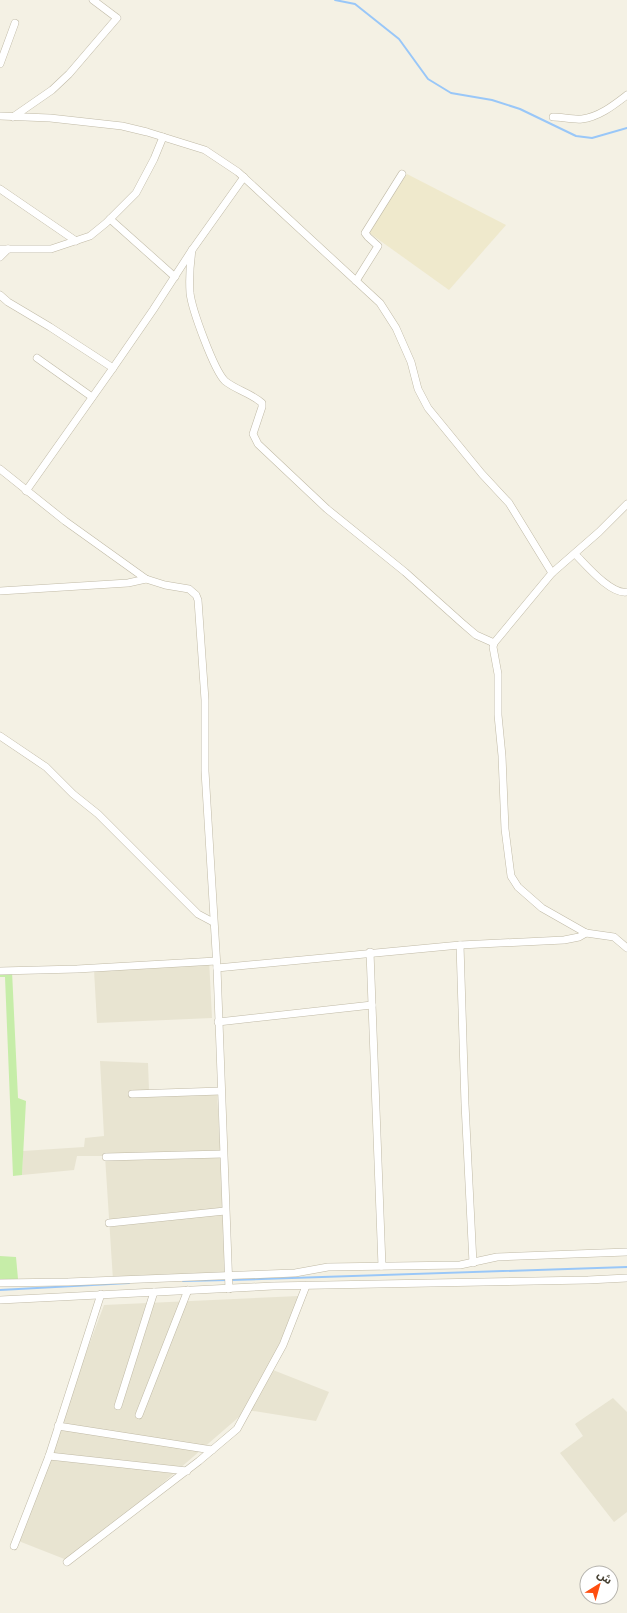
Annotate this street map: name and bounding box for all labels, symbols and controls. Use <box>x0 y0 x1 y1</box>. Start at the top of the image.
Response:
north arrow <box>579 1565 619 1605</box>
text: ش <box>595 1567 615 1587</box>

